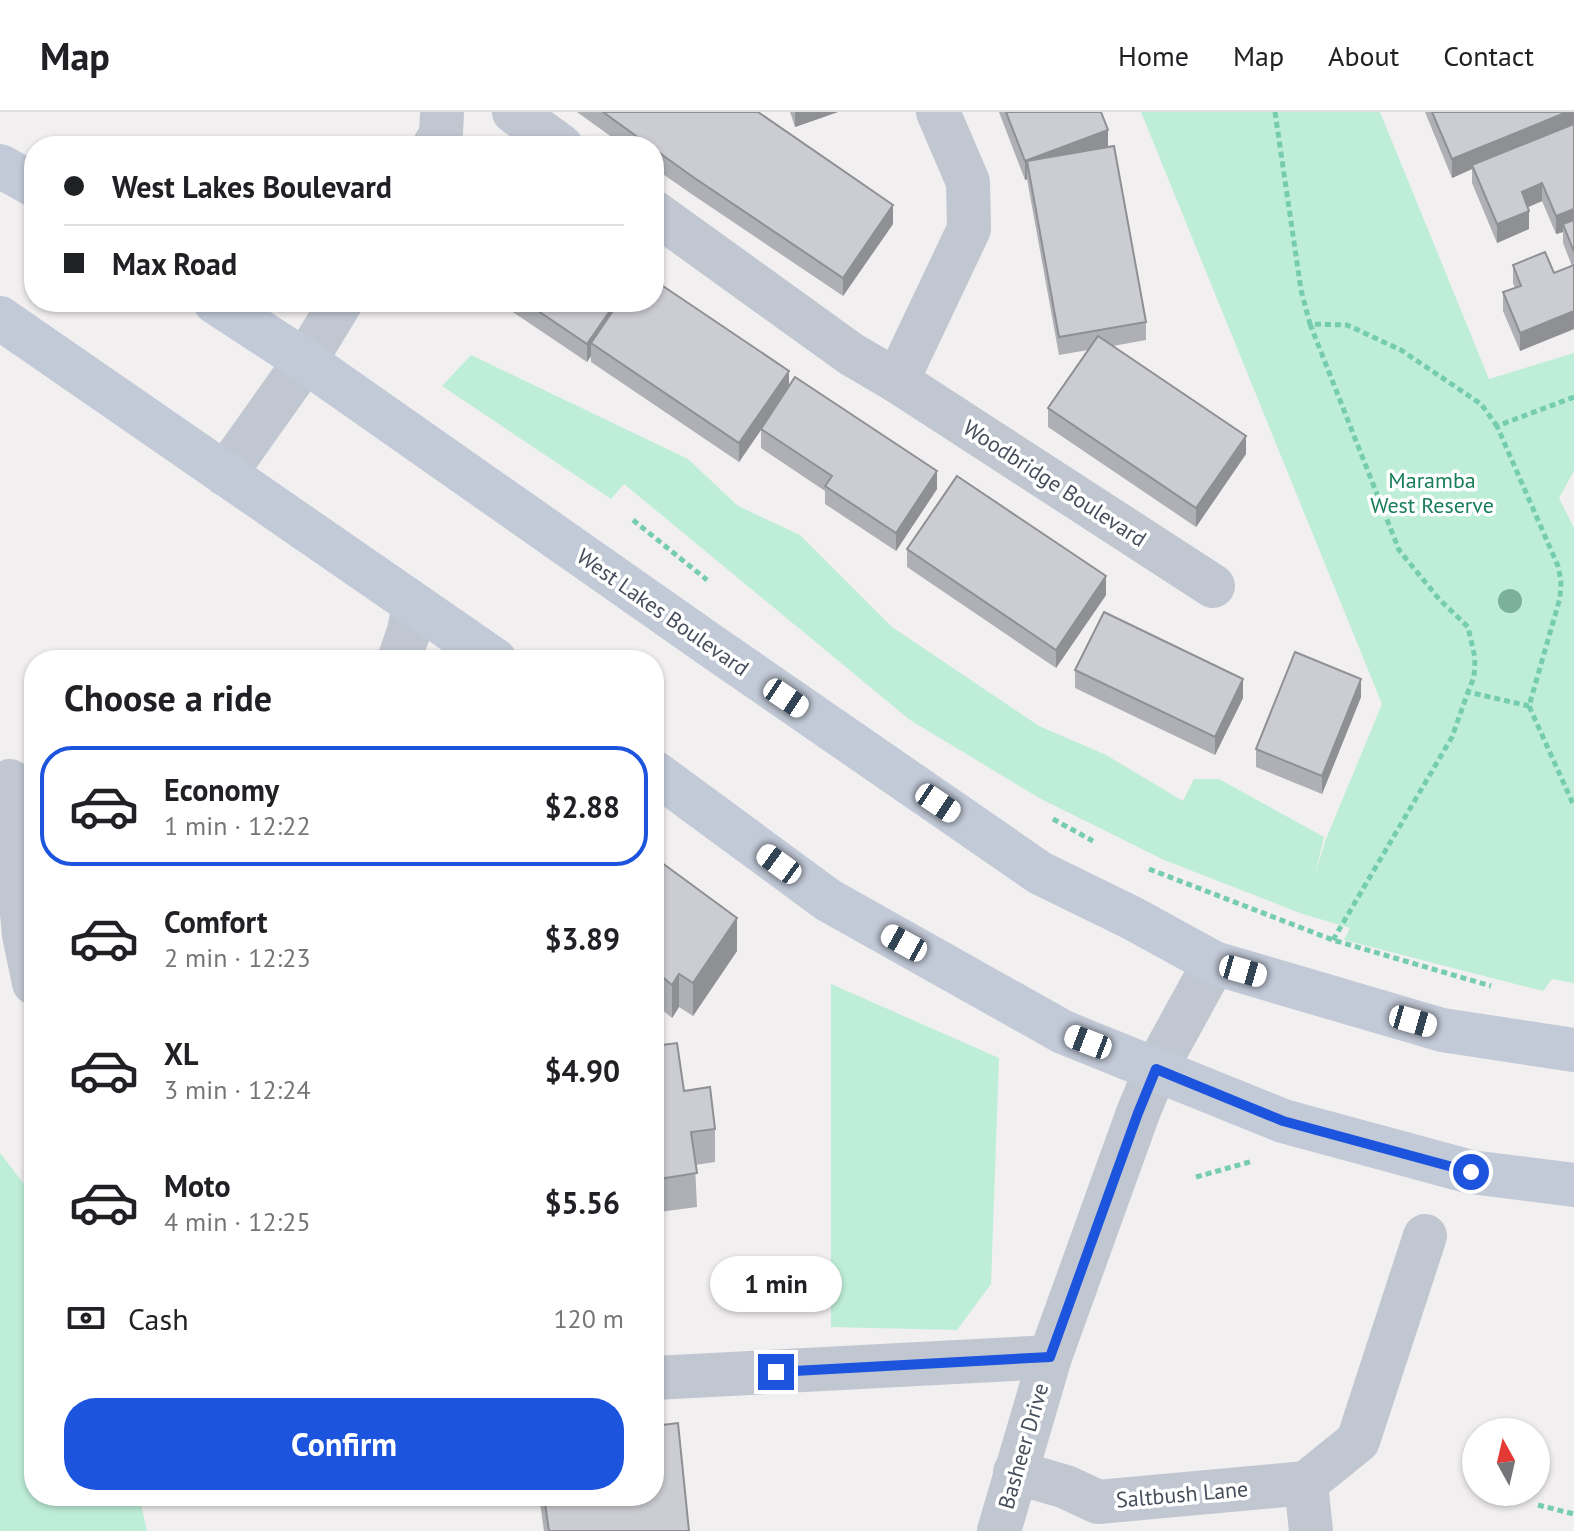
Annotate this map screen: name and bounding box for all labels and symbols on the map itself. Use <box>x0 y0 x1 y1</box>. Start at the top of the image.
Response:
street label: Woodbridge Boulevard <box>958 413 1152 553</box>
park label: Maramba West Reserve <box>1370 466 1494 519</box>
street label: West Lakes Boulevard <box>571 542 755 682</box>
car <box>759 675 813 721</box>
car <box>911 780 965 826</box>
car <box>753 840 805 888</box>
car <box>877 921 931 965</box>
car <box>1217 953 1269 989</box>
car <box>1387 1003 1439 1039</box>
car <box>1061 1022 1115 1062</box>
route start <box>1453 1154 1489 1190</box>
callout: 1 min <box>710 1256 842 1312</box>
route end <box>758 1354 794 1390</box>
street label: Basheer Drive <box>992 1380 1054 1512</box>
north arrow <box>1462 1418 1550 1506</box>
street label: Saltbush Lane <box>1115 1474 1249 1514</box>

